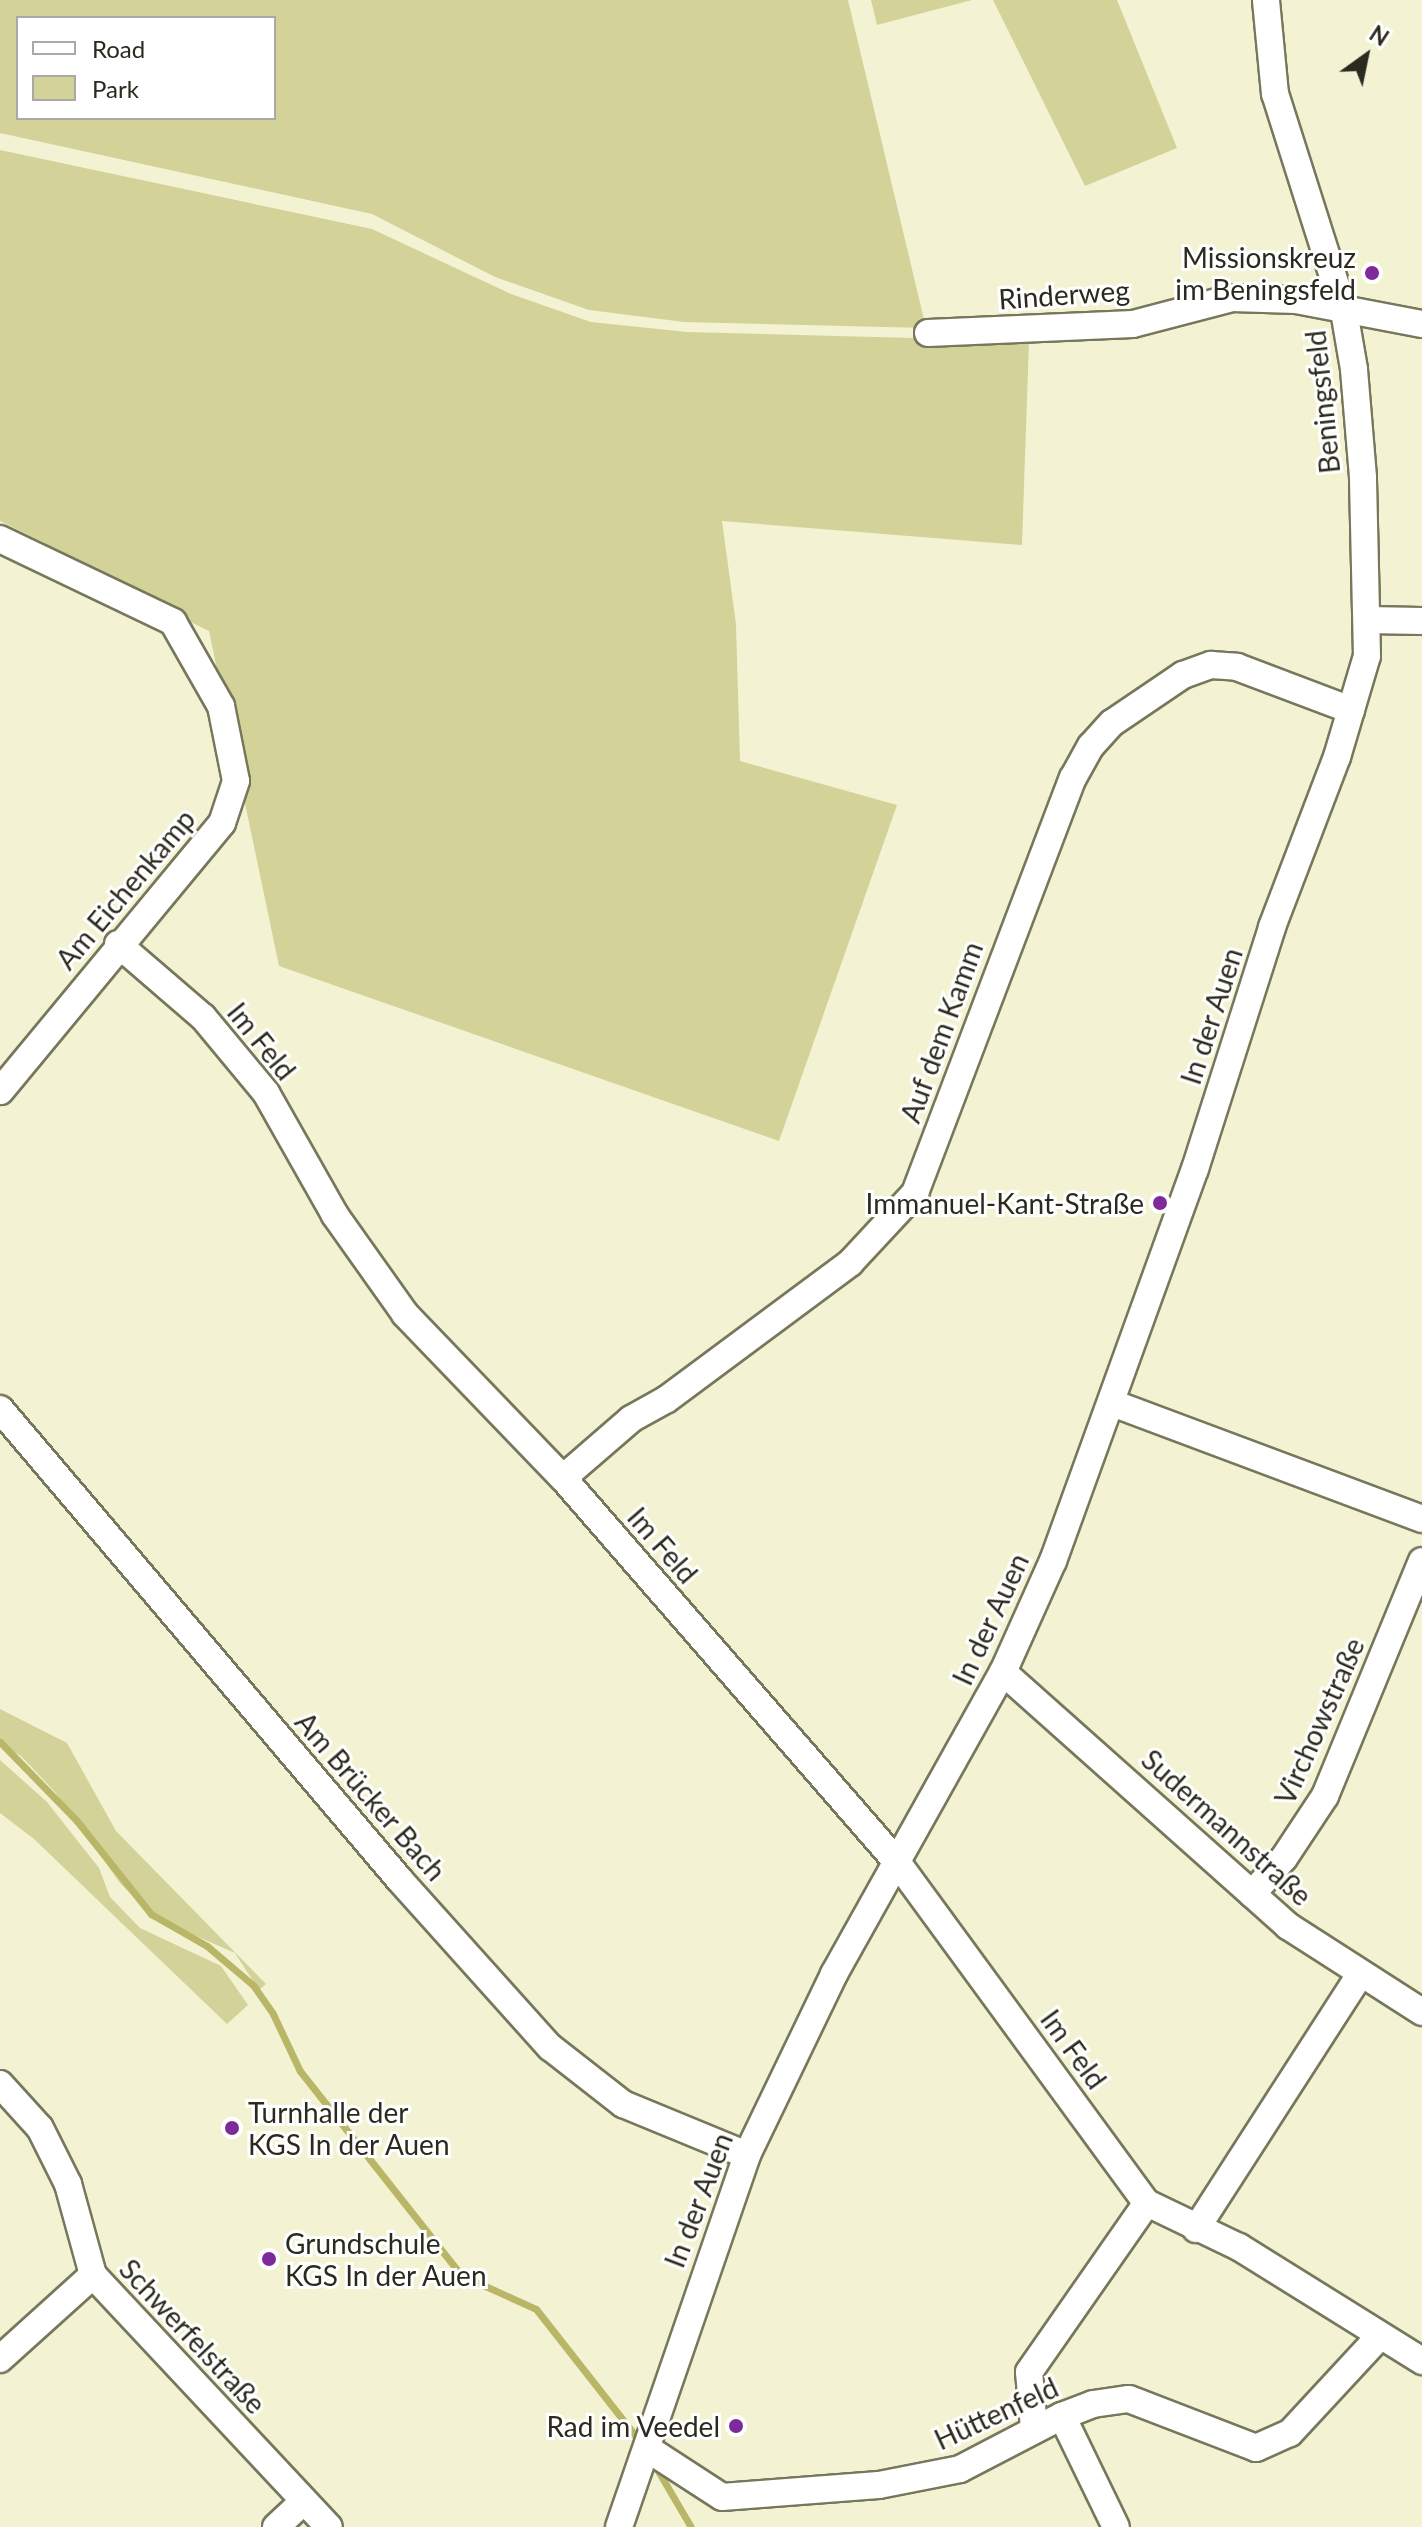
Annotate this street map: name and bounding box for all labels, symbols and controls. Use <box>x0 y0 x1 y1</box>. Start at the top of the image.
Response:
legend <box>16 16 276 120</box>
north arrow <box>1326 16 1406 96</box>
text: N <box>1365 20 1394 51</box>
text: Road <box>92 34 145 63</box>
text: Park <box>92 74 139 103</box>
place label: Missionskreuz im Beningsfeld <box>1175 240 1356 306</box>
marker: Missionskreuz im Beningsfeld <box>1363 264 1381 282</box>
street label: Rinderweg <box>997 273 1131 315</box>
street label: Beningsfeld <box>1298 329 1346 475</box>
street label: Am Eichenkamp <box>48 802 202 976</box>
street label: Auf dem Kamm <box>893 937 989 1127</box>
street label: In der Auen <box>1173 943 1249 1089</box>
street label: Im Feld <box>221 996 303 1086</box>
place label: Immanuel-Kant-Straße <box>866 1186 1144 1220</box>
marker: Immanuel-Kant-Straße <box>1151 1194 1169 1212</box>
street label: Im Feld <box>621 1500 705 1590</box>
street label: In der Auen <box>945 1547 1035 1691</box>
street label: Virchowstraße <box>1267 1632 1371 1810</box>
street label: Am Brücker Bach <box>289 1705 453 1887</box>
street label: Sudermannstraße <box>1135 1742 1319 1912</box>
street label: Im Feld <box>1034 2003 1114 2095</box>
place label: Turnhalle der KGS In der Auen <box>248 2095 451 2161</box>
marker: Turnhalle der KGS In der Auen <box>223 2119 241 2137</box>
street label: In der Auen <box>657 2127 739 2273</box>
place label: Grundschule KGS In der Auen <box>285 2226 488 2292</box>
marker: Grundschule KGS In der Auen <box>260 2250 278 2268</box>
street label: Schwerfelstraße <box>113 2252 273 2420</box>
street label: Hüttenfeld <box>929 2370 1063 2456</box>
place label: Rad im Veedel <box>545 2409 720 2443</box>
marker: Rad im Veedel <box>727 2417 745 2435</box>

